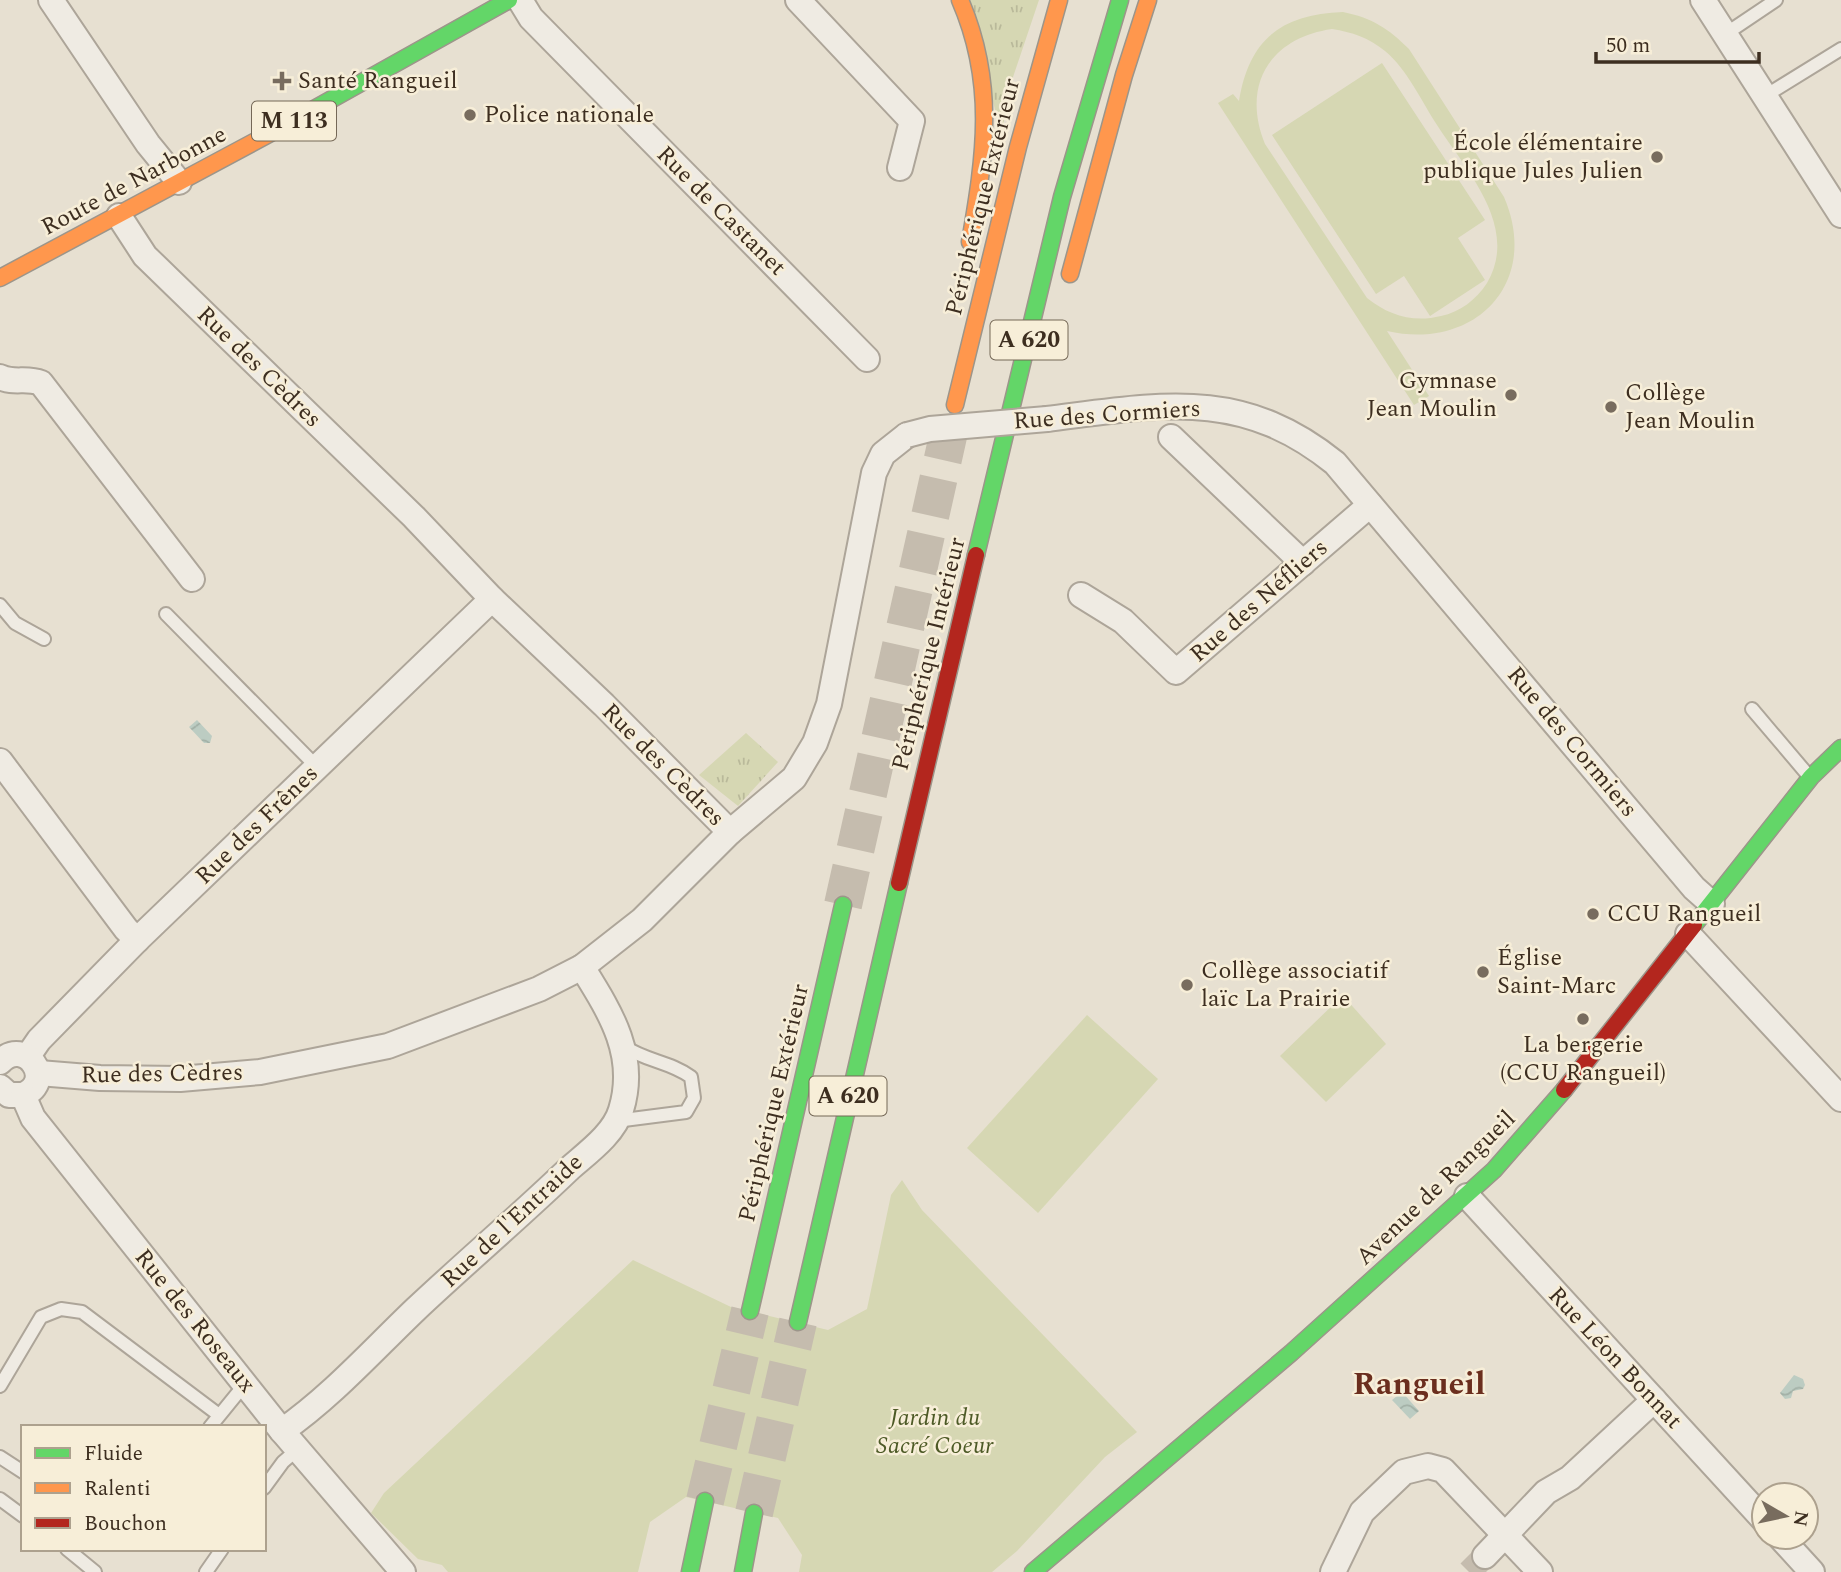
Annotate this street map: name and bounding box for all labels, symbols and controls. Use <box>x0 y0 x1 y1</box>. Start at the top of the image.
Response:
scale bar <box>1596 21 1759 65</box>
text: 50 m <box>1606 30 1650 62</box>
place label: Santé Rangueil <box>298 63 457 99</box>
marker: Santé Rangueil <box>272 71 292 91</box>
street label: Périphérique Extérieur <box>936 75 1030 319</box>
place label: Police nationale <box>484 97 654 133</box>
road number: M 113 <box>252 102 336 140</box>
marker: Police nationale <box>462 107 478 123</box>
street label: Route de Narbonne <box>35 117 233 245</box>
place label: École élémentaire publique Jules Julien <box>1423 125 1643 189</box>
street label: Rue de Castanet <box>648 138 794 284</box>
marker: École élémentaire publique Jules Julien <box>1649 149 1665 165</box>
street label: Rue des Cèdres <box>188 298 330 436</box>
road number: A 620 <box>990 320 1068 360</box>
place label: Gymnase Jean Moulin <box>1367 363 1497 427</box>
place label: Collège Jean Moulin <box>1625 375 1755 439</box>
marker: Gymnase Jean Moulin <box>1503 387 1519 403</box>
street label: Rue des Cormiers <box>1012 390 1202 440</box>
marker: Collège Jean Moulin <box>1603 399 1619 415</box>
street label: Rue des Néfliers <box>1182 531 1336 671</box>
street label: Périphérique Intérieur <box>883 534 975 774</box>
street label: Rue des Cormiers <box>1498 658 1646 826</box>
street label: Rue des Cèdres <box>593 695 733 835</box>
street label: Rue des Frênes <box>187 757 327 893</box>
place label: CCU Rangueil <box>1607 896 1761 932</box>
marker: CCU Rangueil <box>1585 906 1601 922</box>
place label: Église Saint-Marc <box>1497 940 1616 1004</box>
place label: Collège associatif laïc La Prairie <box>1201 953 1390 1017</box>
marker: Église Saint-Marc <box>1475 964 1491 980</box>
marker: Collège associatif laïc La Prairie <box>1179 977 1195 993</box>
street label: Périphérique Extérieur <box>729 980 819 1226</box>
marker: La bergerie (CCU Rangueil) <box>1575 1011 1591 1027</box>
place label: La bergerie (CCU Rangueil) <box>1500 1027 1666 1091</box>
street label: Rue des Cèdres <box>81 1055 243 1093</box>
road number: A 620 <box>810 1077 886 1116</box>
street label: Avenue de Rangueil <box>1348 1102 1524 1274</box>
street label: Rue de l'Entraide <box>433 1145 591 1297</box>
street label: Rue des Roseaux <box>126 1241 265 1401</box>
street label: Rue Léon Bonnat <box>1539 1279 1691 1437</box>
district label: Rangueil <box>1353 1360 1485 1409</box>
park label: Jardin du Sacré Coeur <box>876 1400 994 1464</box>
legend <box>21 1425 266 1551</box>
text: Fluide <box>84 1438 143 1470</box>
text: Ralenti <box>84 1473 151 1505</box>
north arrow <box>1750 1481 1820 1551</box>
text: Bouchon <box>84 1508 167 1540</box>
text: N <box>1785 1508 1816 1528</box>

